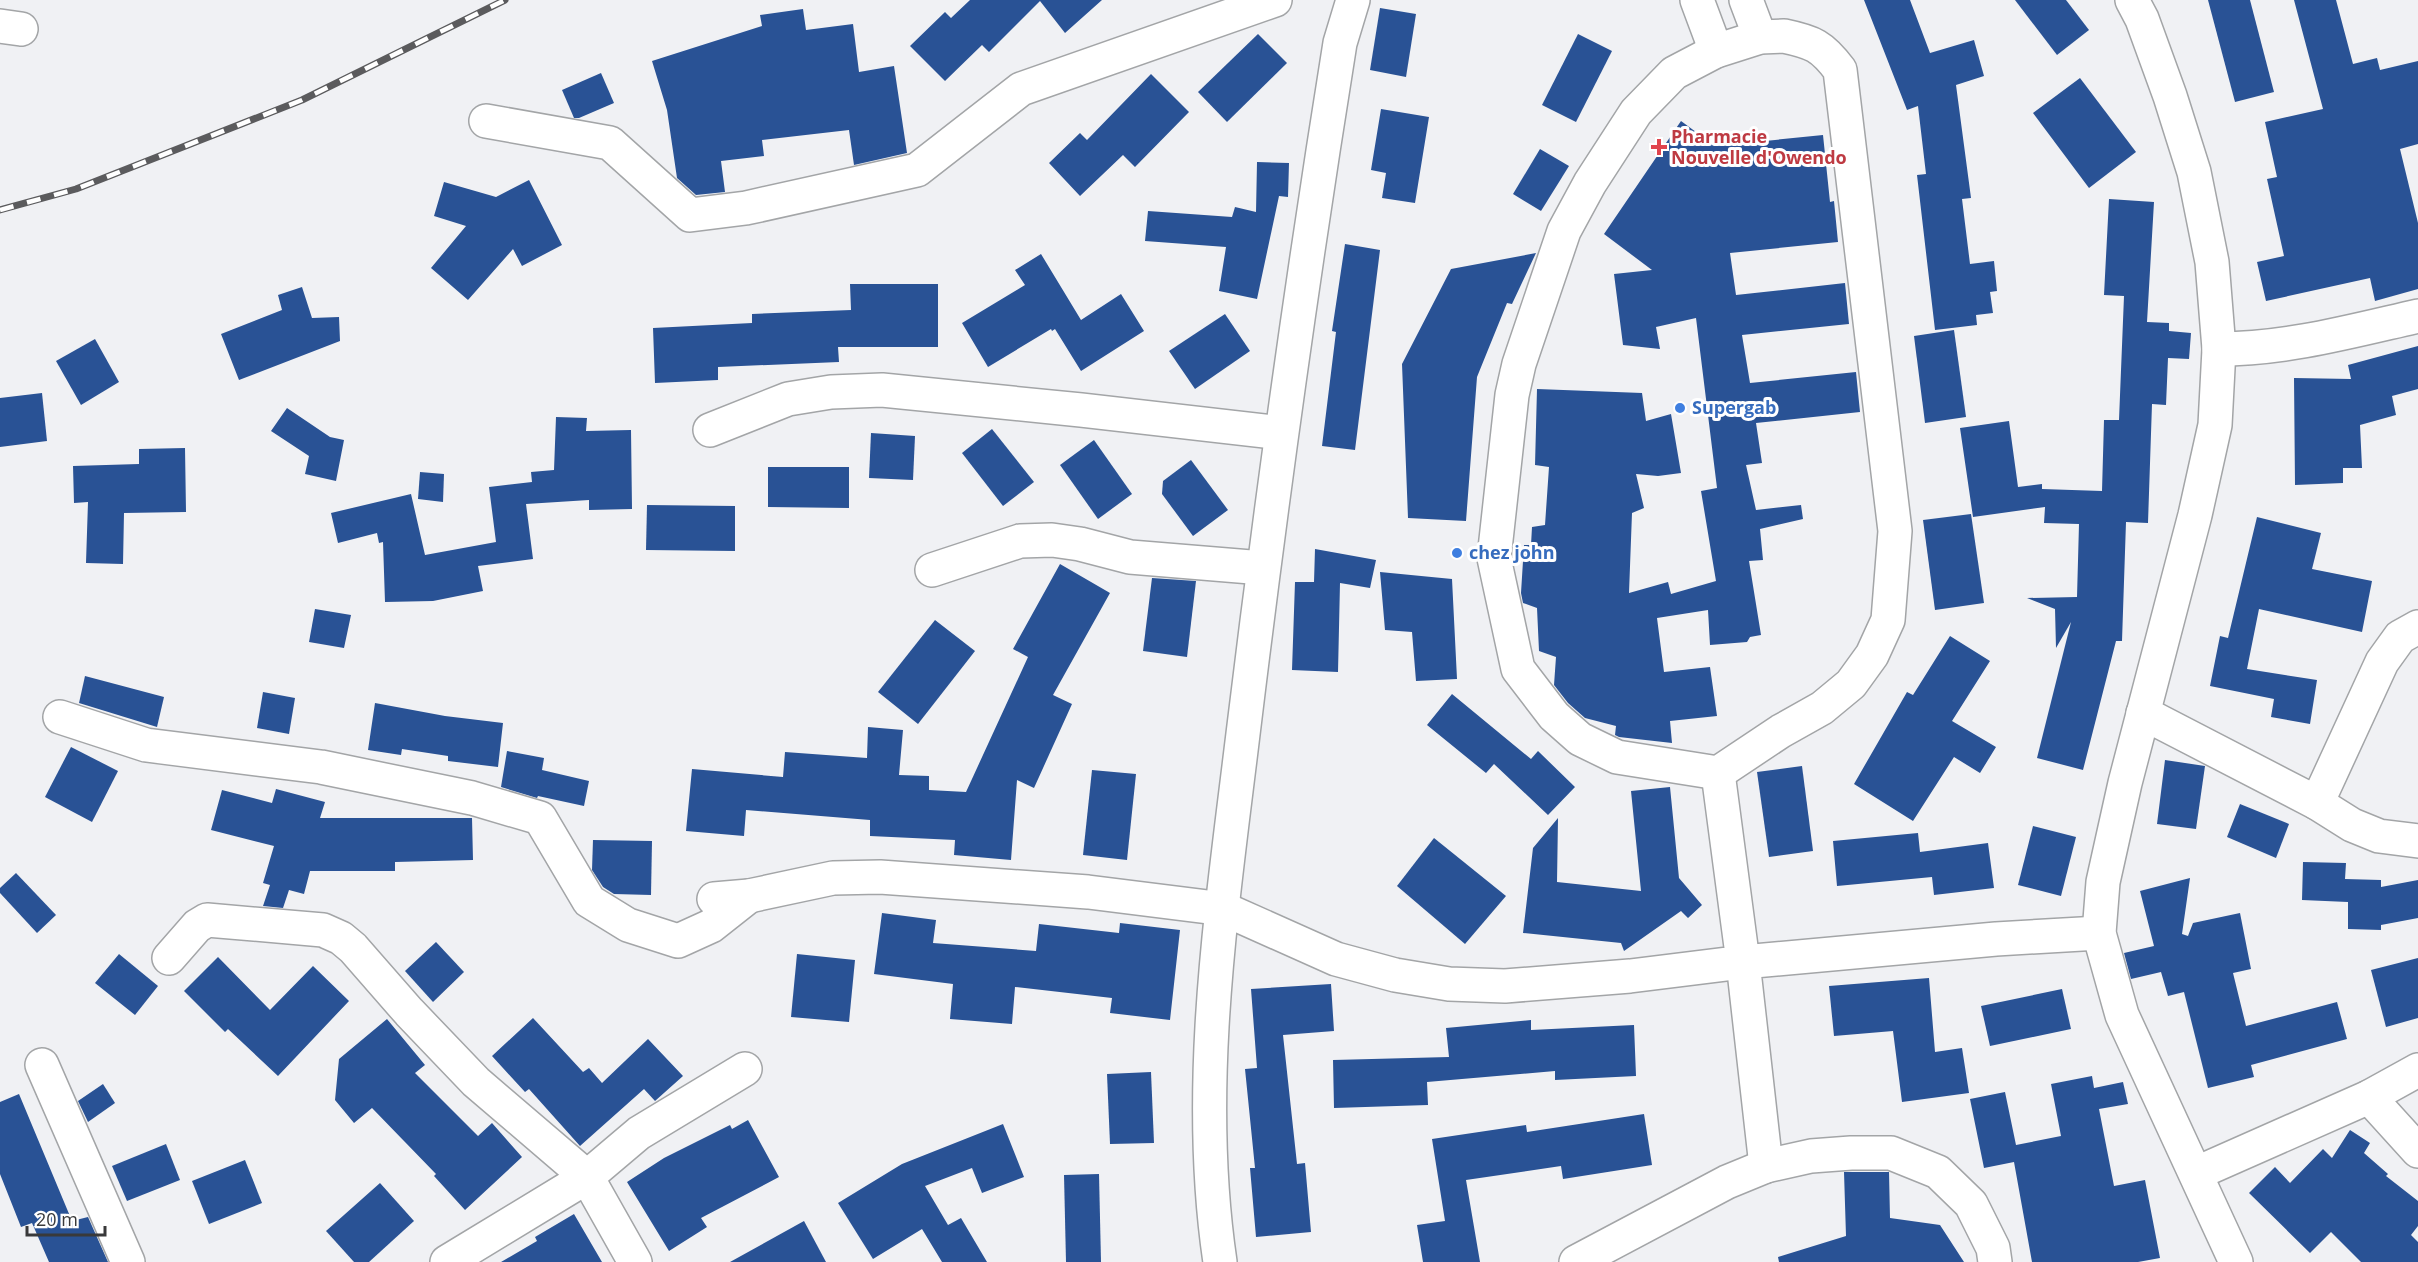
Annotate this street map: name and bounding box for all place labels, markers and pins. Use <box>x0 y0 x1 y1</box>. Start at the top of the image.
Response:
place label: Pharmacie Nouvelle d'Owendo <box>1671 124 1847 169</box>
marker: Pharmacie Nouvelle d'Owendo <box>1652 140 1666 154</box>
place label: Supergab <box>1692 395 1776 419</box>
marker: Supergab <box>1673 401 1687 415</box>
place label: chez john <box>1469 540 1554 564</box>
marker: chez john <box>1450 546 1464 560</box>

